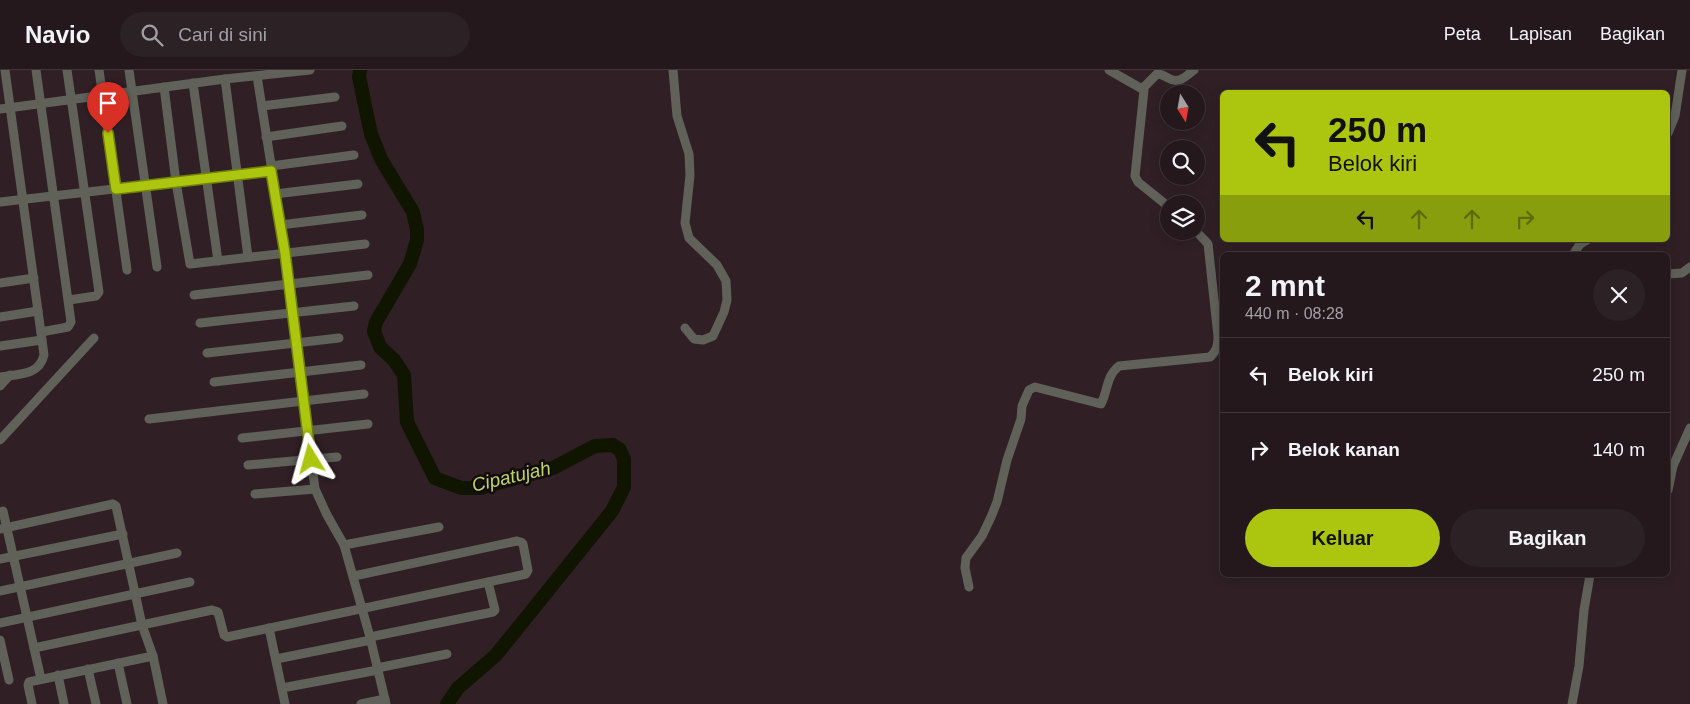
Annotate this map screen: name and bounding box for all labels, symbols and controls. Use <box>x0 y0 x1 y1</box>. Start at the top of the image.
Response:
search box <box>120 12 470 57</box>
text: Navio <box>25 21 90 48</box>
icon: search <box>138 21 166 49</box>
text: Cari di sini <box>178 24 267 45</box>
text: Peta <box>1444 24 1481 44</box>
text: Lapisan <box>1509 24 1572 44</box>
text: Bagikan <box>1600 24 1665 44</box>
pin <box>87 82 129 133</box>
north arrow <box>1160 85 1205 130</box>
map controls <box>1160 85 1205 240</box>
icon: arrive <box>94 89 122 117</box>
icon: left <box>1245 110 1310 175</box>
text: 250 m <box>1328 110 1427 149</box>
button: search <box>1160 140 1205 185</box>
text: Belok kiri <box>1328 151 1417 176</box>
button: layers <box>1160 195 1205 240</box>
icon: left <box>1352 205 1380 233</box>
icon: ahead <box>1405 205 1433 233</box>
icon: ahead <box>1458 205 1486 233</box>
icon: right <box>1511 205 1539 233</box>
text: 2 mnt <box>1245 269 1325 302</box>
button: close <box>1593 269 1645 321</box>
text: 440 m · 08:28 <box>1245 305 1344 322</box>
icon: left <box>1245 361 1273 389</box>
text: Belok kiri <box>1288 364 1374 385</box>
text: 250 m <box>1592 364 1645 385</box>
position arrow <box>284 432 336 484</box>
icon: right <box>1245 436 1273 464</box>
text: Belok kanan <box>1288 439 1400 460</box>
text: 140 m <box>1592 439 1645 460</box>
water label: Cipatujah <box>470 457 553 496</box>
button: Keluar <box>1245 509 1440 567</box>
button: Bagikan <box>1450 509 1645 567</box>

